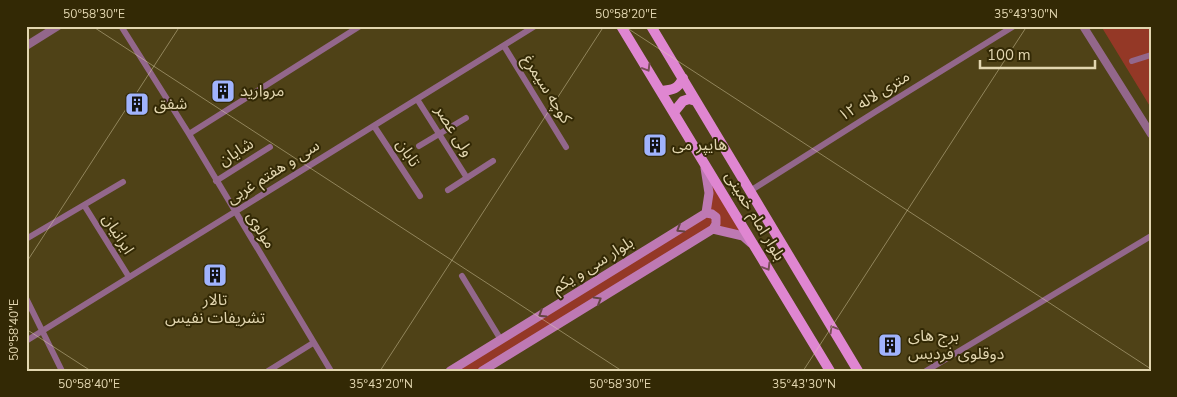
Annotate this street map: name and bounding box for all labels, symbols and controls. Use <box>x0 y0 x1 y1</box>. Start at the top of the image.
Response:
text: 50°58'30"E <box>63 6 125 22</box>
text: 50°58'20"E <box>595 6 657 22</box>
text: 35°43'30"N <box>994 6 1058 22</box>
scale bar <box>980 38 1094 70</box>
text: 100 m <box>987 45 1031 65</box>
street label: کوچه سیمرغ <box>516 50 577 129</box>
one-way arrow <box>640 62 650 71</box>
street label: ۱۲ متری لاله <box>834 65 914 127</box>
building icon: مروارید <box>210 78 236 104</box>
place label: مروارید <box>240 80 284 102</box>
building icon: شفق <box>124 91 150 117</box>
place label: شفق <box>154 93 187 115</box>
street label: ولی عصر <box>429 100 478 161</box>
building icon: هایپر می <box>642 132 668 158</box>
street label: شایان <box>214 133 258 171</box>
place label: هایپر می <box>672 134 727 156</box>
street label: سی و هفتم غربی <box>222 135 324 210</box>
street label: تابان <box>391 135 425 172</box>
street label: بلوار امام خمینی <box>719 167 790 266</box>
street label: مولوی <box>241 207 281 253</box>
street label: ایرانیان <box>97 209 139 259</box>
one-way arrow <box>676 223 685 232</box>
street label: بلوار سی و یکم <box>548 231 638 300</box>
one-way arrow <box>761 261 771 270</box>
building icon: تالار تشریفات نفیس <box>202 262 228 288</box>
place label: تالار تشریفات نفیس <box>165 289 265 329</box>
one-way arrow <box>592 296 601 306</box>
text: 50°58'40"E <box>6 299 22 361</box>
one-way arrow <box>538 308 547 318</box>
one-way arrow <box>830 325 840 334</box>
place label: برج های دوقلوی فردیس <box>908 325 1004 365</box>
building icon: برج های دوقلوی فردیس <box>877 332 903 358</box>
text: 50°58'40"E <box>58 376 120 392</box>
text: 35°43'20"N <box>349 376 413 392</box>
text: 50°58'30"E <box>589 376 651 392</box>
text: 35°43'30"N <box>772 376 836 392</box>

